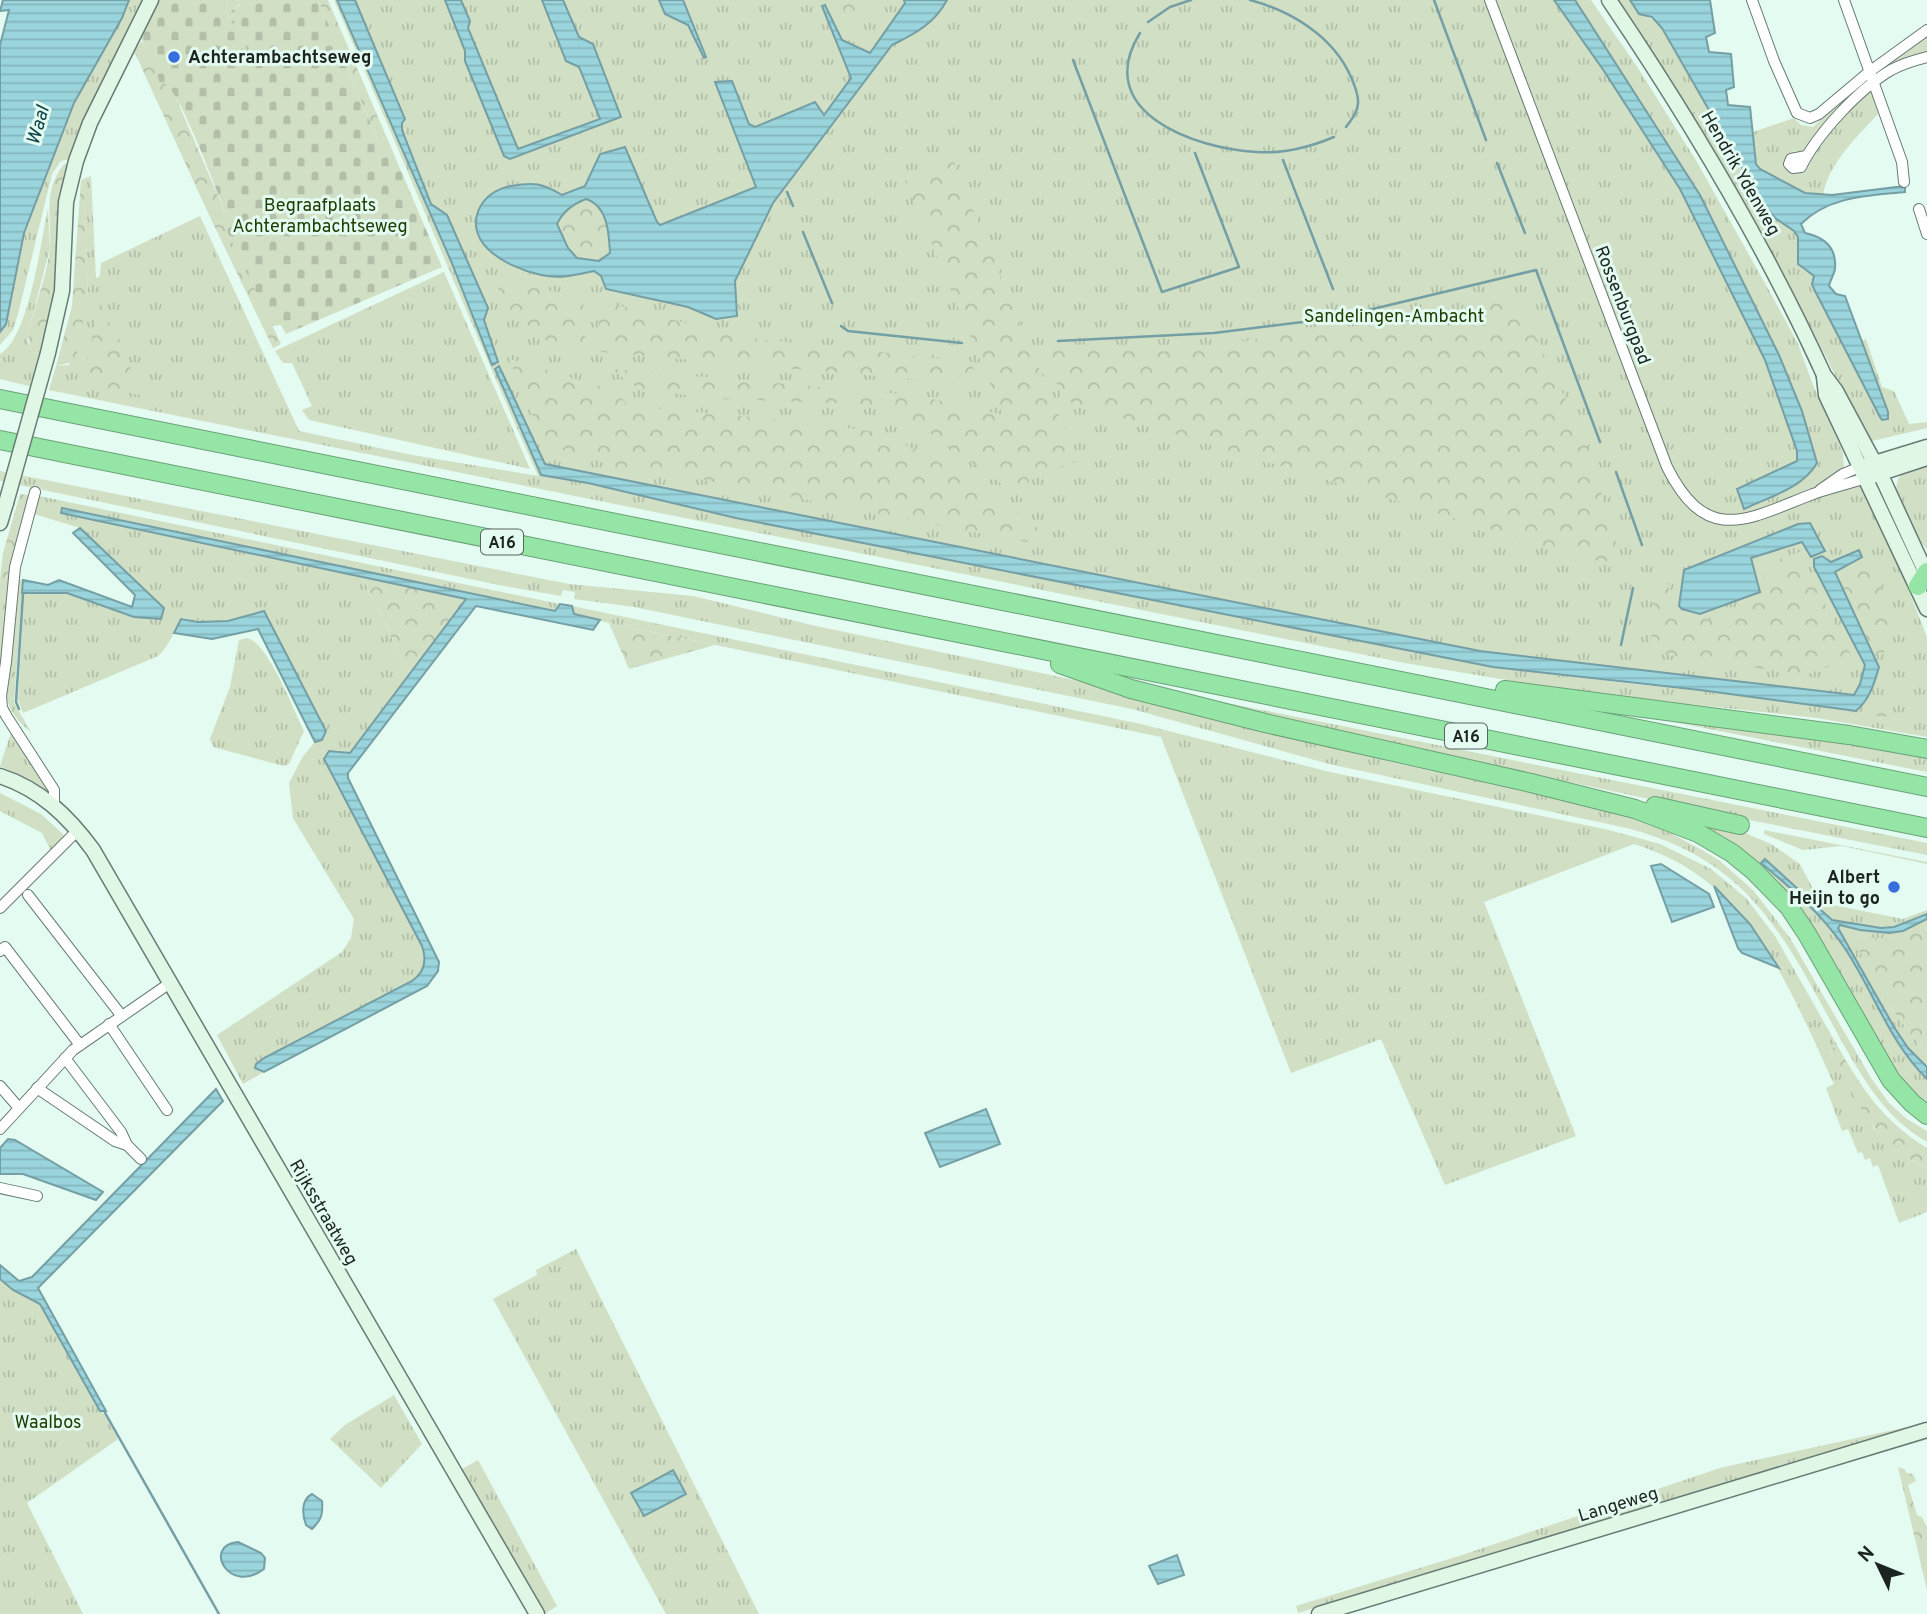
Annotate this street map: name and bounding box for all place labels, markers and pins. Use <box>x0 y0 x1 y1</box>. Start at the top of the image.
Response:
place label: Achterambachtseweg <box>188 47 371 70</box>
marker: Achterambachtseweg <box>166 49 182 65</box>
place label: Albert Heijn to go <box>1789 867 1880 911</box>
marker: Albert Heijn to go <box>1886 879 1902 895</box>

